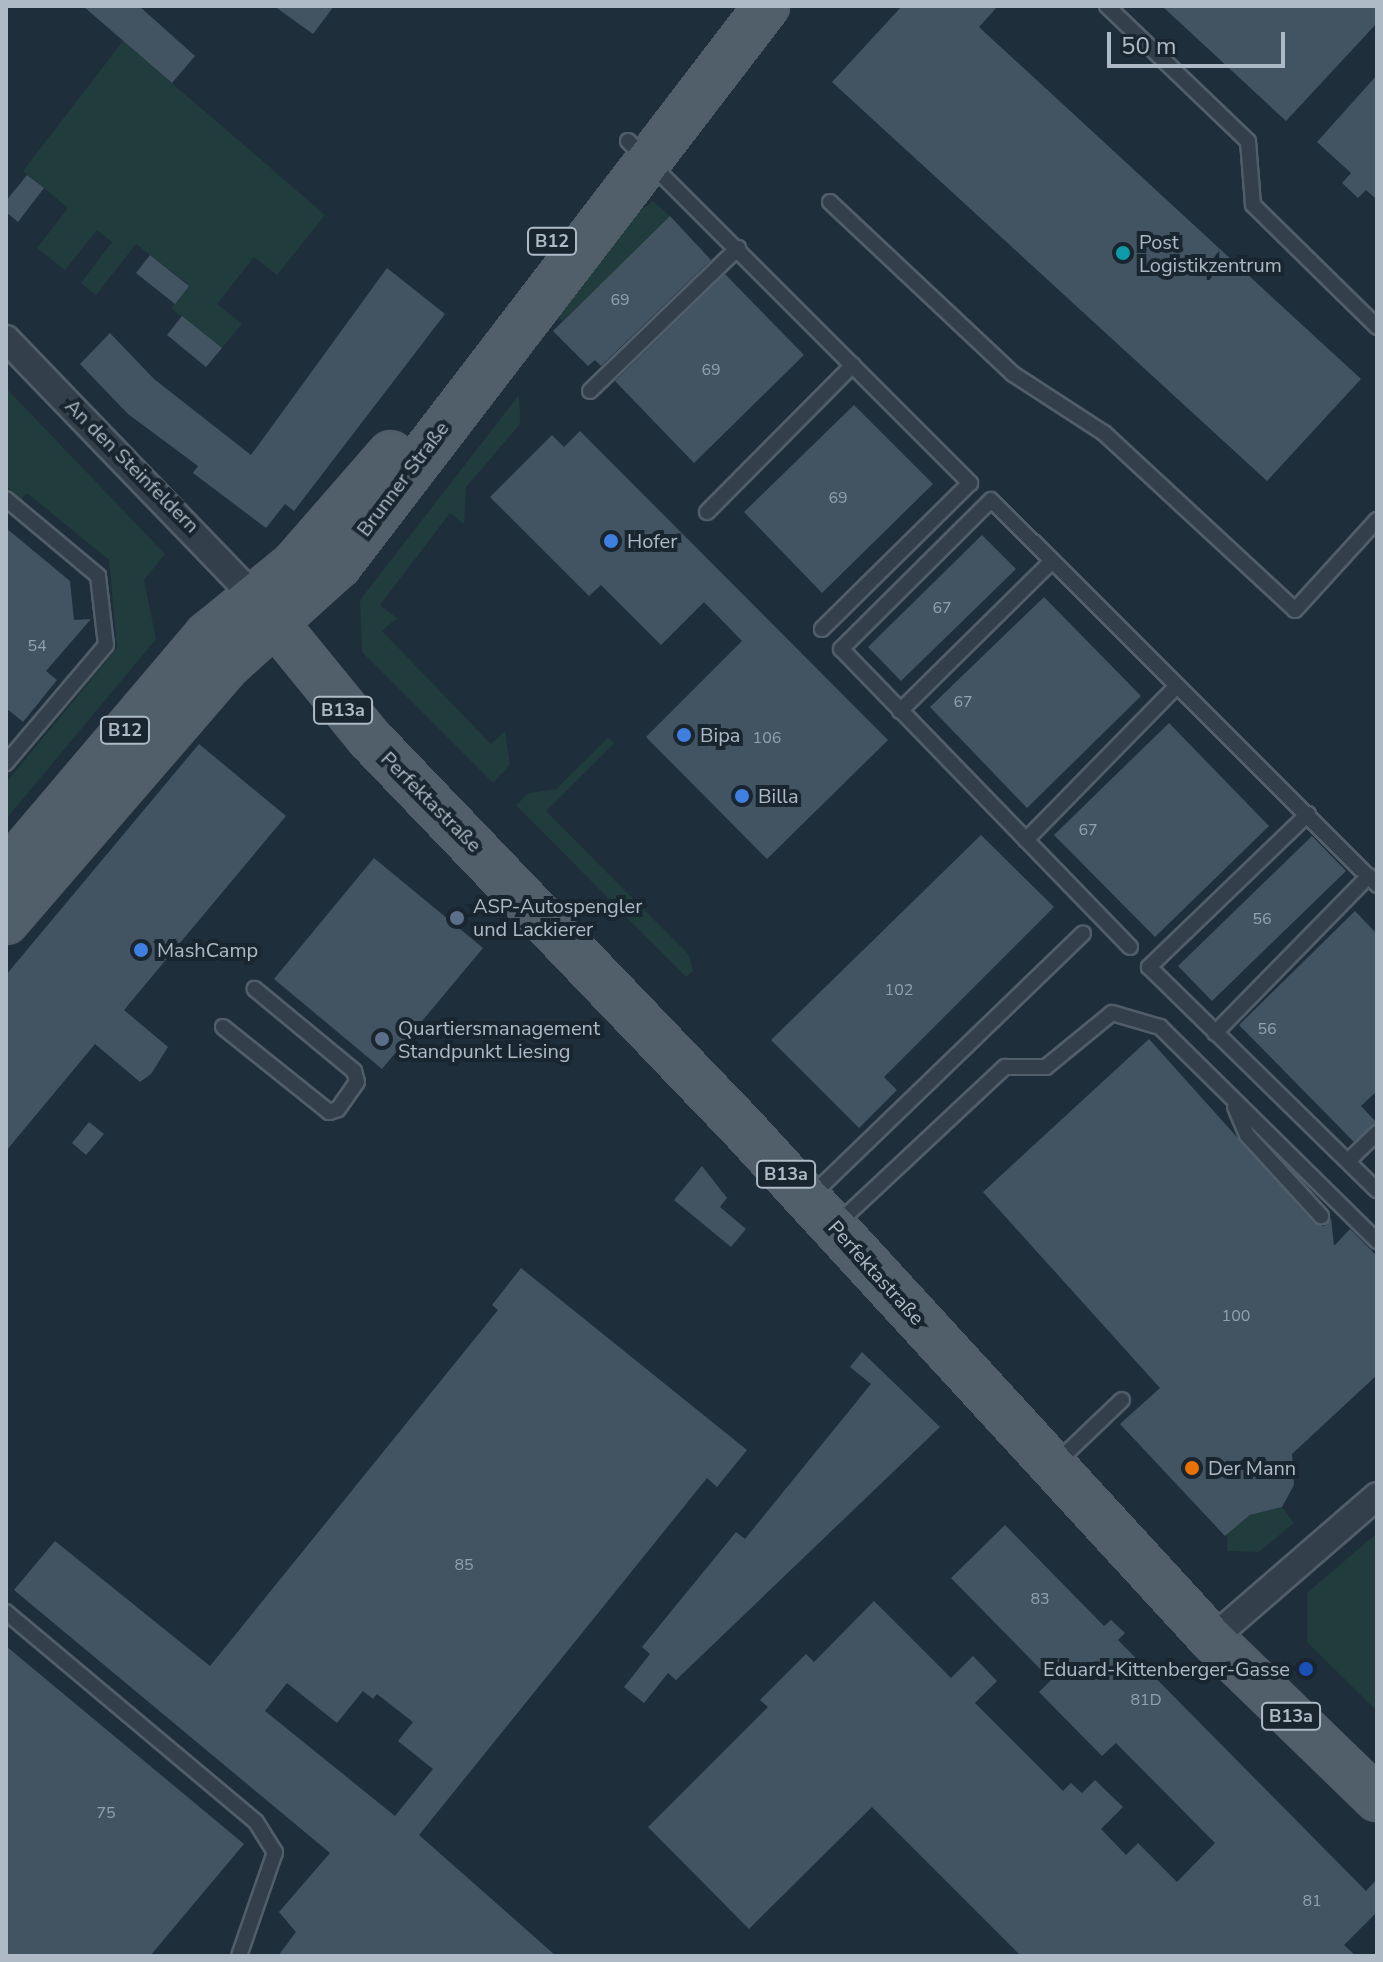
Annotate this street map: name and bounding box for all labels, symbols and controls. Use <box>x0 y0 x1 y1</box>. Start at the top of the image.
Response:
scale bar <box>1111 16 1289 66</box>
text: 50 m <box>1121 30 1177 62</box>
road number: B12 <box>526 227 578 255</box>
place label: Post Logistikzentrum <box>1139 230 1282 277</box>
marker: Post Logistikzentrum <box>1114 244 1132 262</box>
house number: 69 <box>610 290 630 310</box>
house number: 69 <box>701 360 721 380</box>
street label: An den Steinfeldern <box>60 394 204 538</box>
street label: Brunner Straße <box>352 417 454 541</box>
house number: 69 <box>828 488 848 508</box>
place label: Hofer <box>627 529 677 553</box>
marker: Hofer <box>602 532 620 550</box>
house number: 67 <box>932 598 952 618</box>
house number: 54 <box>27 636 47 656</box>
house number: 67 <box>953 692 973 712</box>
road number: B13a <box>313 696 373 724</box>
road number: B12 <box>99 716 151 744</box>
place label: Bipa <box>700 723 740 747</box>
marker: Bipa <box>675 726 693 744</box>
house number: 106 <box>753 728 781 748</box>
street label: Perfektastraße <box>376 747 486 857</box>
place label: Billa <box>758 784 799 808</box>
marker: Billa <box>733 787 751 805</box>
house number: 67 <box>1078 820 1098 840</box>
place label: ASP-Autospengler und Lackierer <box>473 894 642 941</box>
marker: ASP-Autospengler und Lackierer <box>448 909 466 927</box>
house number: 56 <box>1252 909 1272 929</box>
place label: MashCamp <box>157 938 258 962</box>
marker: MashCamp <box>132 941 150 959</box>
house number: 102 <box>885 980 913 1000</box>
place label: Quartiersmanagement Standpunkt Liesing <box>398 1016 600 1063</box>
house number: 56 <box>1257 1019 1277 1039</box>
marker: Quartiersmanagement Standpunkt Liesing <box>373 1030 391 1048</box>
road number: B13a <box>756 1160 816 1188</box>
street label: Perfektastraße <box>823 1216 929 1330</box>
house number: 100 <box>1222 1306 1250 1326</box>
place label: Der Mann <box>1208 1456 1296 1480</box>
marker: Der Mann <box>1183 1459 1201 1477</box>
house number: 85 <box>454 1555 474 1575</box>
house number: 83 <box>1030 1589 1050 1609</box>
place label: Eduard-Kittenberger-Gasse <box>1043 1657 1290 1681</box>
marker: Eduard-Kittenberger-Gasse <box>1297 1660 1315 1678</box>
house number: 81D <box>1130 1690 1162 1710</box>
road number: B13a <box>1261 1702 1321 1730</box>
house number: 75 <box>96 1803 116 1823</box>
house number: 81 <box>1302 1891 1322 1911</box>

